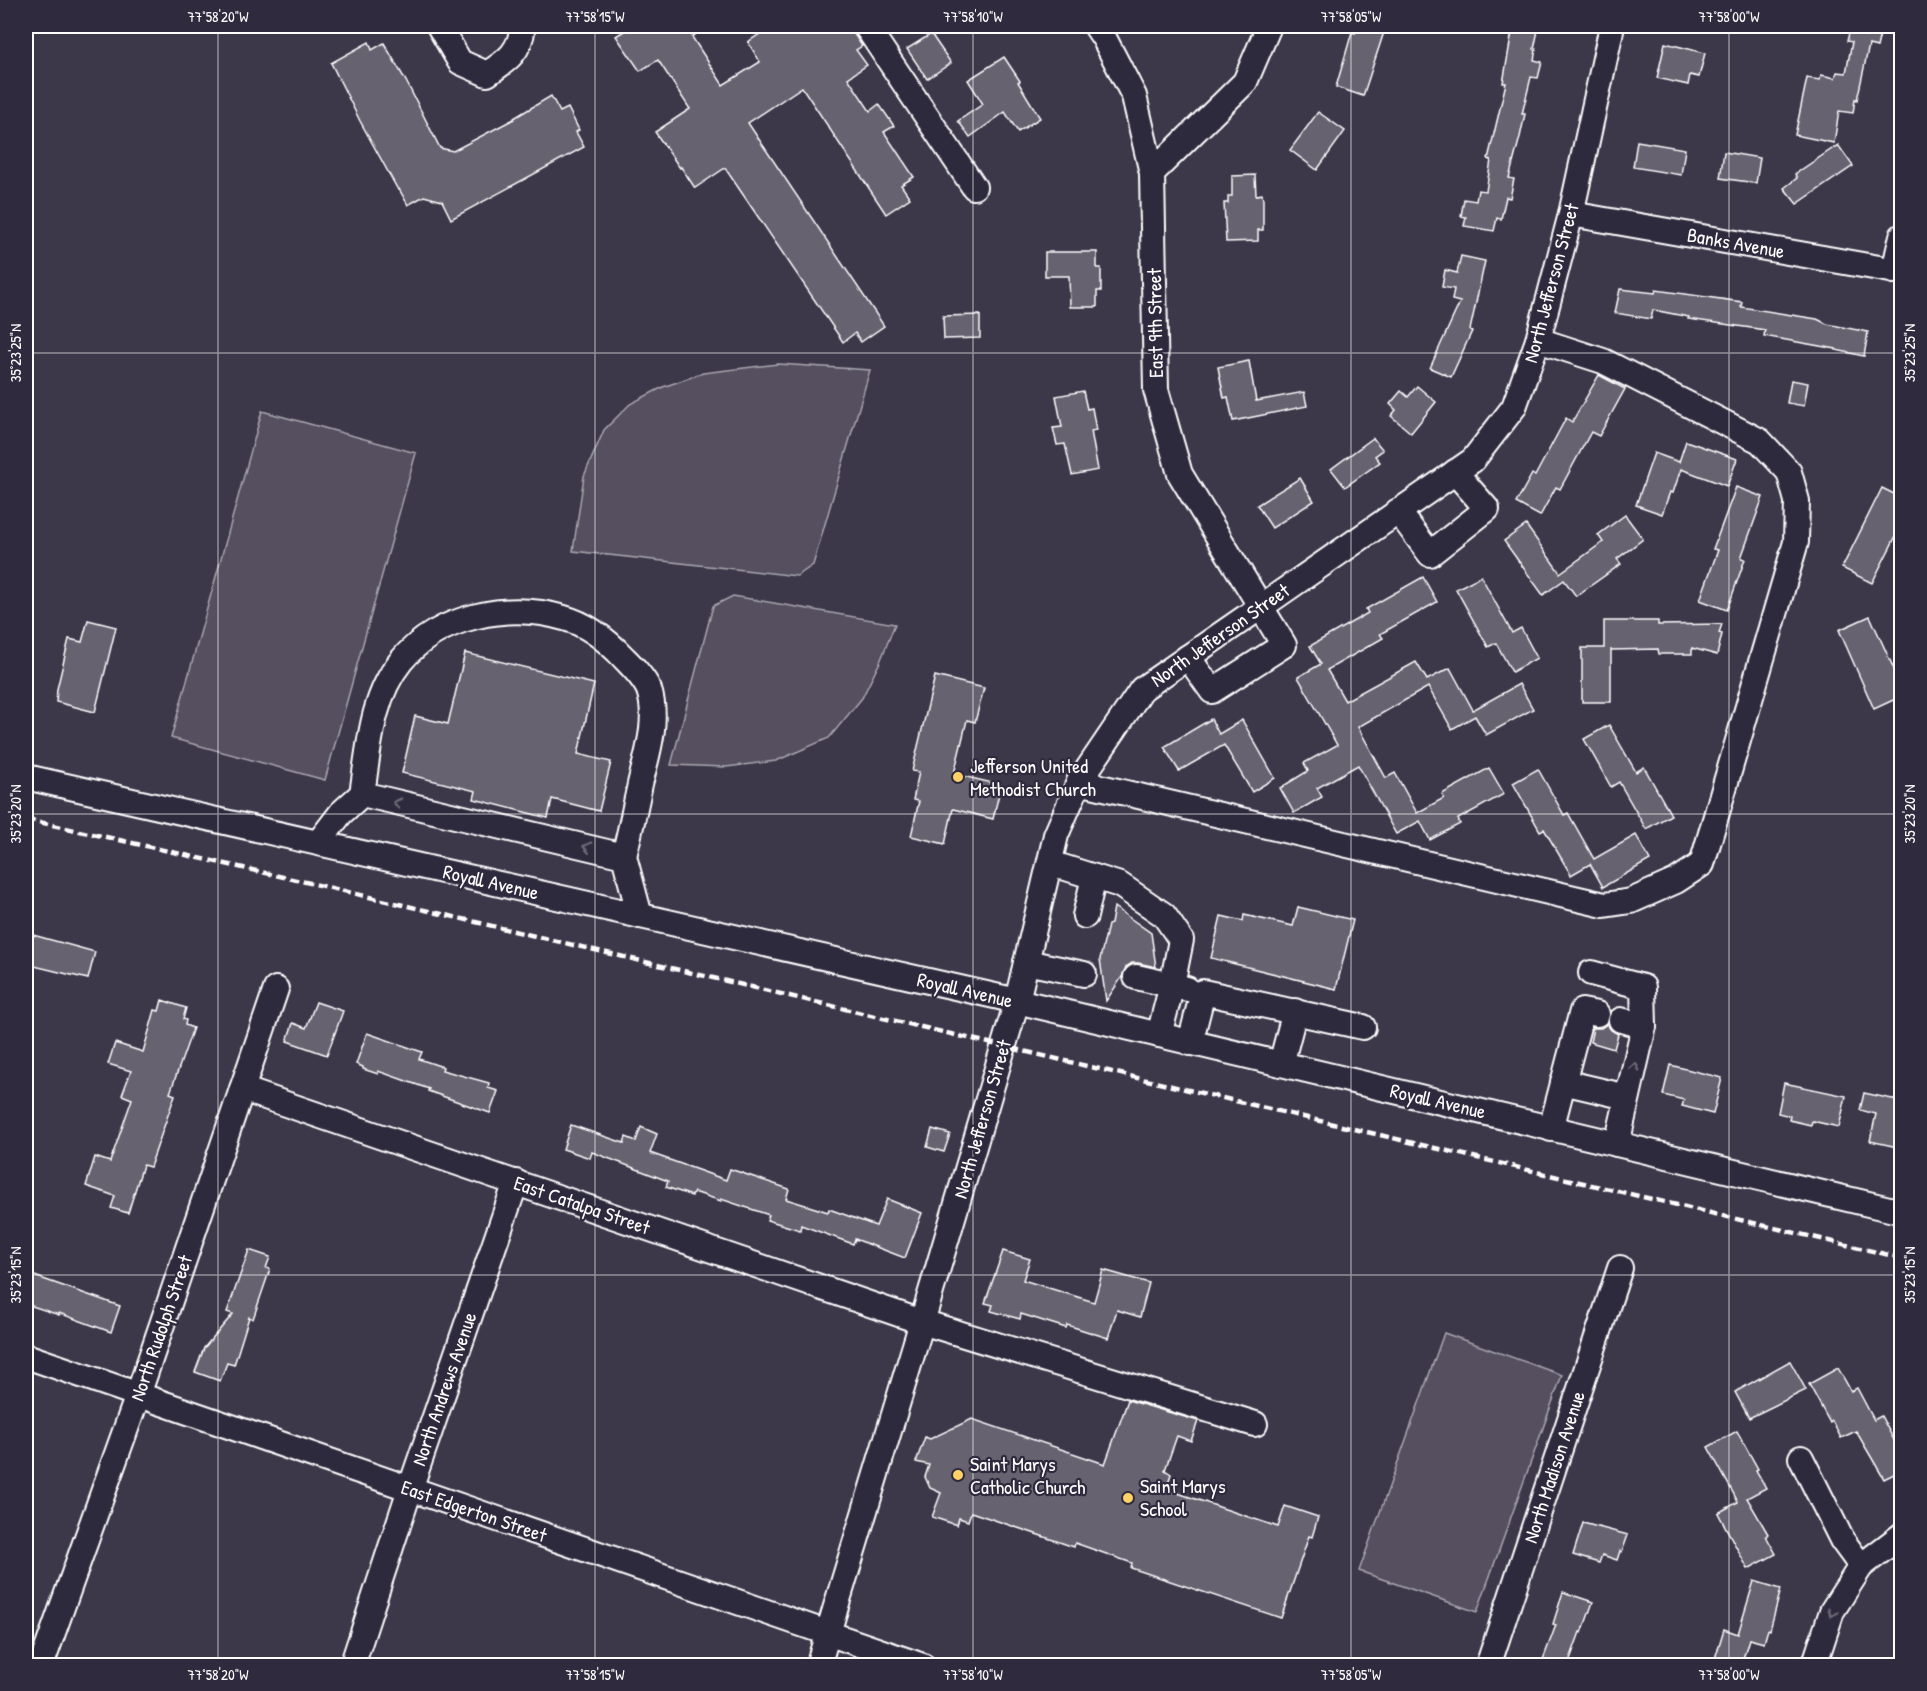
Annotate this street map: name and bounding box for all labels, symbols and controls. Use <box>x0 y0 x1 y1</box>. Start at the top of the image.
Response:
text: 77°58'20"W <box>187 6 249 27</box>
text: 77°58'15"W <box>565 6 625 27</box>
text: 77°58'10"W <box>943 6 1004 27</box>
text: 77°58'05"W <box>1321 6 1382 27</box>
text: 77°58'00"W <box>1699 6 1760 27</box>
street label: North Jefferson Street <box>1516 199 1585 365</box>
street label: Banks Avenue <box>1685 221 1787 264</box>
street label: East 9th Street <box>1140 267 1169 378</box>
text: 35°23'25"N <box>5 324 26 382</box>
text: 35°23'25"N <box>1899 324 1920 382</box>
street label: North Jefferson Street <box>1145 576 1295 693</box>
place label: Jefferson United Methodist Church <box>970 752 1096 802</box>
marker: Jefferson United Methodist Church <box>951 770 965 784</box>
text: 35°23'20"N <box>5 784 26 844</box>
text: 35°23'20"N <box>1899 784 1920 844</box>
one-way arrow <box>393 797 403 810</box>
one-way arrow <box>582 841 592 854</box>
street label: Royall Avenue <box>441 857 542 906</box>
street label: Royall Avenue <box>915 965 1016 1014</box>
street label: North Jefferson Street <box>946 1035 1017 1201</box>
one-way arrow <box>1627 1062 1640 1072</box>
street label: Royall Avenue <box>1388 1076 1489 1125</box>
street label: East Catalpa Street <box>511 1169 655 1241</box>
text: 35°23'15"N <box>5 1246 26 1304</box>
text: 35°23'15"N <box>1899 1246 1920 1304</box>
street label: North Rudolph Street <box>123 1250 199 1404</box>
street label: North Andrews Avenue <box>405 1308 482 1469</box>
street label: North Madison Avenue <box>1516 1387 1591 1546</box>
place label: Saint Marys Catholic Church <box>970 1450 1086 1500</box>
marker: Saint Marys Catholic Church <box>951 1468 965 1482</box>
place label: Saint Marys School <box>1140 1472 1226 1522</box>
street label: East Edgerton Street <box>398 1473 552 1548</box>
marker: Saint Marys School <box>1121 1491 1135 1505</box>
one-way arrow <box>1828 1607 1840 1618</box>
text: 77°58'20"W <box>187 1664 249 1685</box>
text: 77°58'15"W <box>565 1664 625 1685</box>
text: 77°58'10"W <box>943 1664 1004 1685</box>
text: 77°58'05"W <box>1321 1664 1382 1685</box>
text: 77°58'00"W <box>1699 1664 1760 1685</box>

